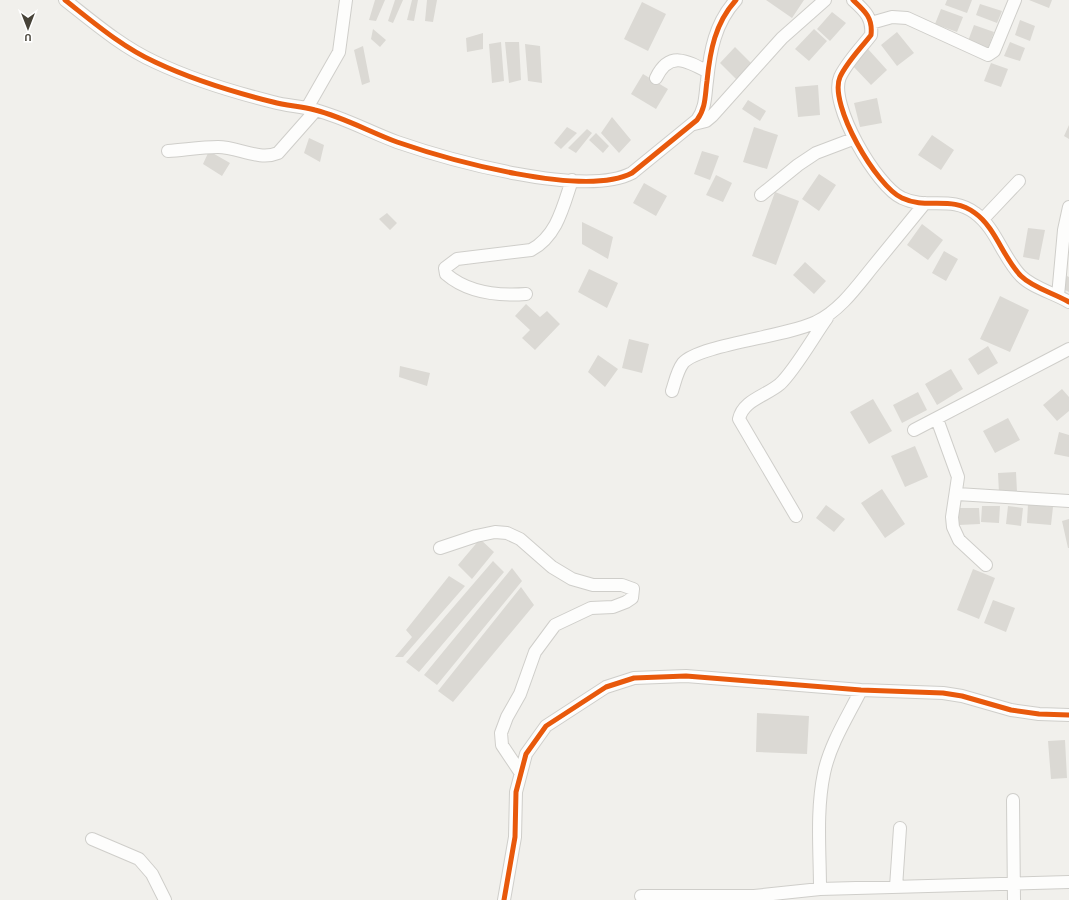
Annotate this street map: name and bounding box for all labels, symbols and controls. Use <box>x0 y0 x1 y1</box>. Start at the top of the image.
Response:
north arrow <box>8 8 48 48</box>
text: U <box>24 32 32 43</box>

